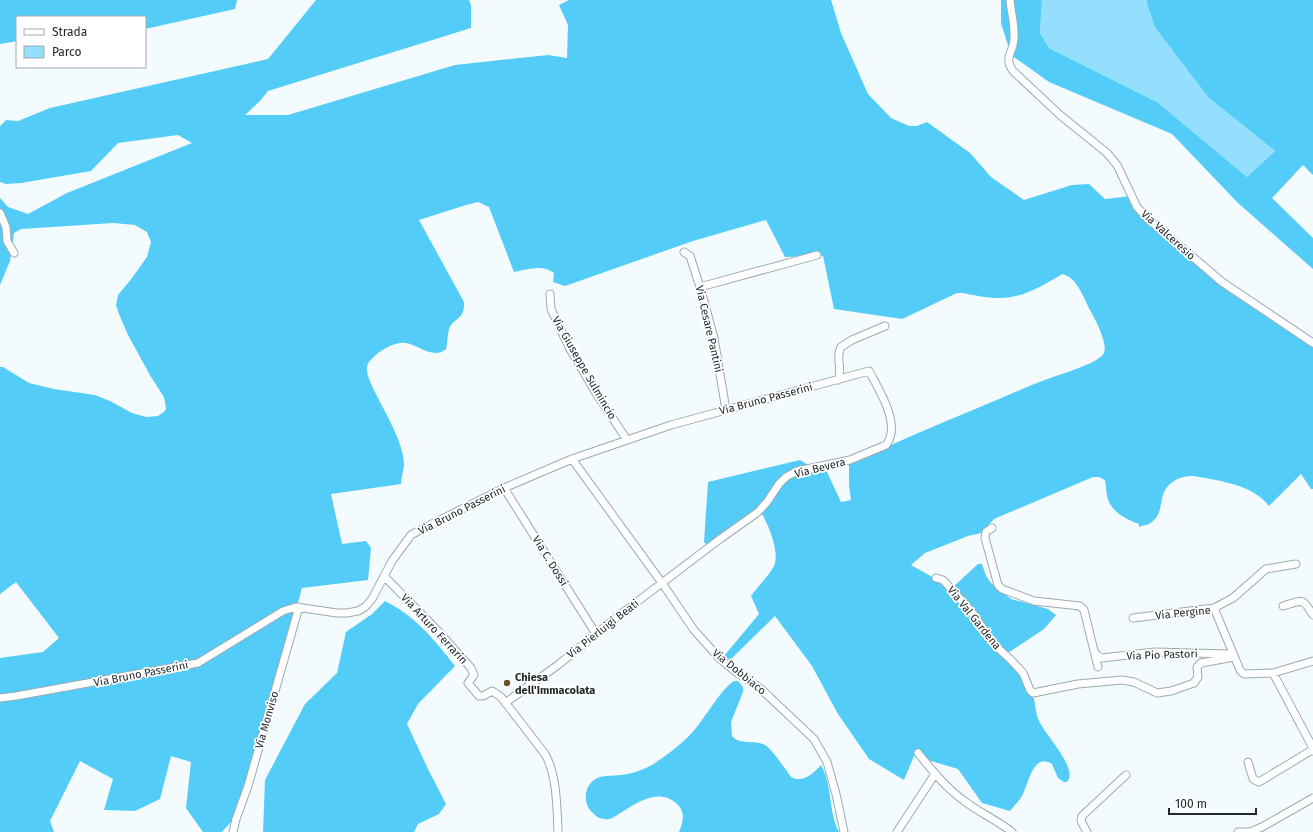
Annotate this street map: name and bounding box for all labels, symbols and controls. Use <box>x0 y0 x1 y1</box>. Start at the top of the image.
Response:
legend <box>16 16 146 68</box>
text: Strada <box>52 25 87 39</box>
text: Parco <box>52 45 82 59</box>
street label: Via Valceresio <box>1138 207 1198 263</box>
street label: Via Cesare Pantini <box>693 284 725 374</box>
street label: Via Giuseppe Sulmincio <box>549 314 619 422</box>
street label: Via Bruno Passerini <box>718 380 814 418</box>
street label: Via Bevera <box>793 455 847 481</box>
street label: Via Bruno Passerini <box>416 482 508 538</box>
street label: Via C. Dossi <box>529 534 571 588</box>
street label: Via Val Gardena <box>945 584 1003 652</box>
street label: Via Arturo Ferrarin <box>398 591 470 667</box>
street label: Via Pierluigi Beati <box>564 597 642 661</box>
street label: Via Pergine <box>1155 604 1211 622</box>
street label: Via Dobbiaco <box>710 646 768 698</box>
street label: Via Pio Pastori <box>1126 647 1198 663</box>
street label: Via Bruno Passerini <box>93 658 189 690</box>
place label: Chiesa dell'Immacolata <box>515 671 595 697</box>
marker: Chiesa dell'Immacolata <box>502 678 512 688</box>
street label: Via Monviso <box>253 690 281 750</box>
scale bar <box>1169 790 1256 816</box>
text: 100 m <box>1175 797 1207 811</box>

